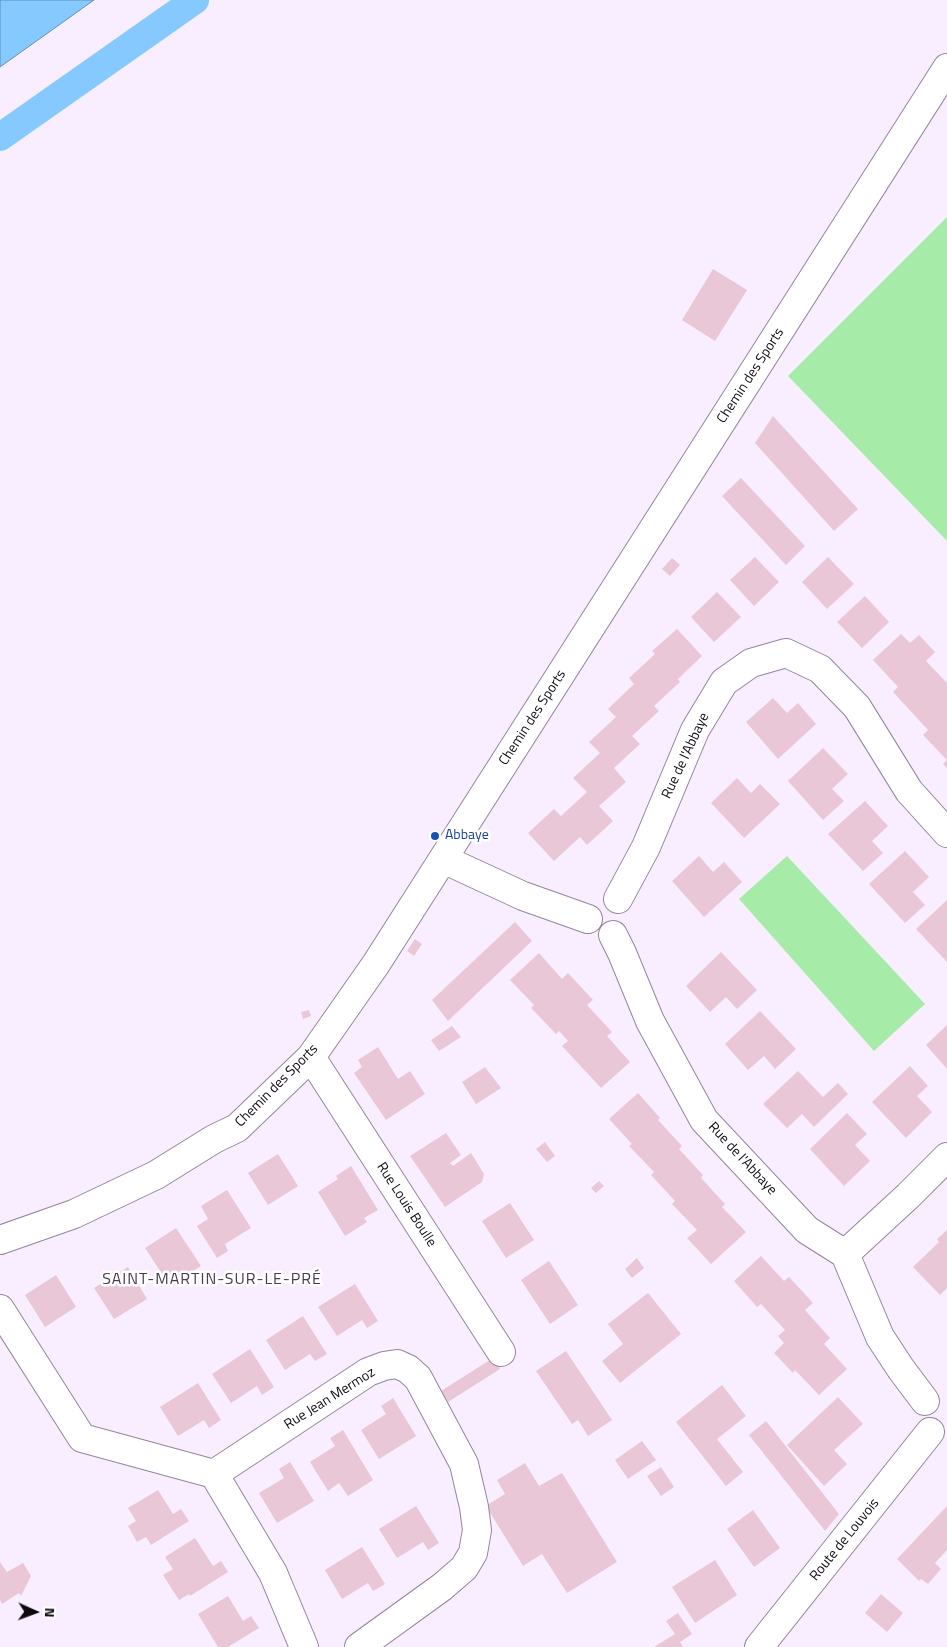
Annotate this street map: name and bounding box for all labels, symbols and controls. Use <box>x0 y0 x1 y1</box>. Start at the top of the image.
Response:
street label: Chemin des Sports <box>714 325 788 427</box>
street label: Chemin des Sports <box>496 667 570 769</box>
street label: Rue de l'Abbaye <box>659 710 713 802</box>
place label: Abbaye <box>445 828 489 844</box>
marker: Abbaye <box>429 830 441 842</box>
street label: Chemin des Sports <box>232 1041 322 1131</box>
street label: Rue de l'Abbaye <box>704 1119 780 1199</box>
street label: Rue Louis Boulle <box>372 1160 440 1250</box>
district label: SAINT-MARTIN-SUR-LE-PRÉ <box>99 1270 325 1290</box>
street label: Rue Jean Mermoz <box>282 1364 378 1434</box>
street label: Route de Louvois <box>807 1495 883 1585</box>
north arrow <box>10 1587 60 1637</box>
text: N <box>40 1607 61 1618</box>

